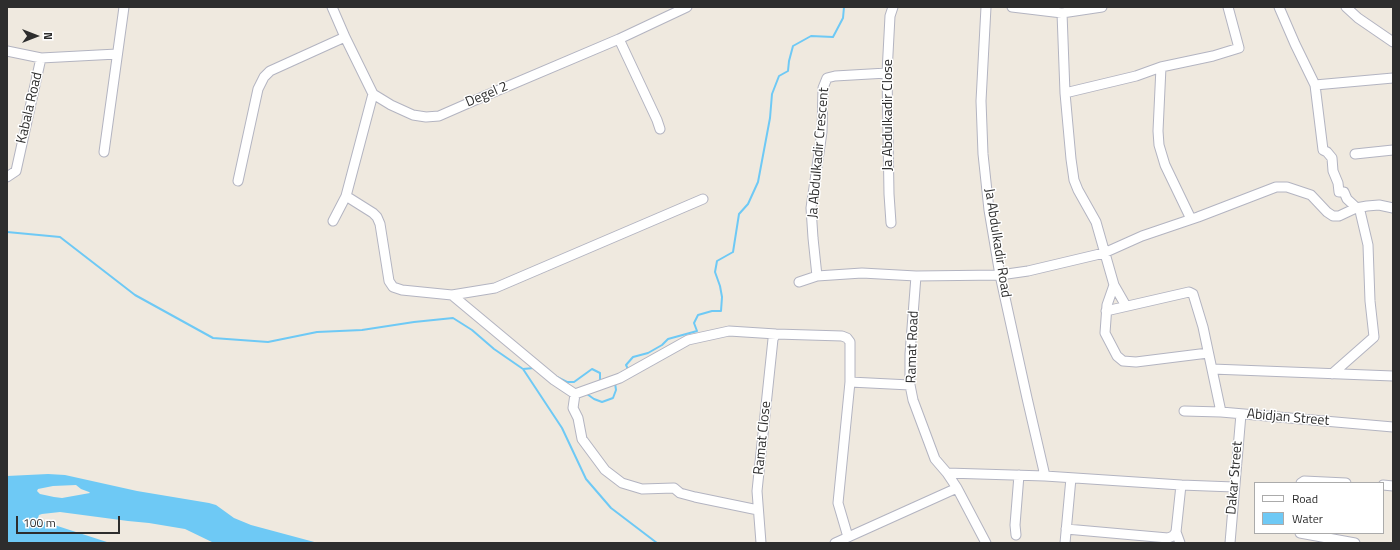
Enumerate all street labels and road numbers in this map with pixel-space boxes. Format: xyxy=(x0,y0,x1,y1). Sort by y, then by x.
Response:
street label: Ja Abdulkadir Close xyxy=(881,59,897,171)
street label: Kabala Road xyxy=(14,71,46,145)
street label: Degel 2 xyxy=(463,79,511,111)
street label: Ja Abdulkadir Crescent xyxy=(805,87,833,219)
street label: Ja Abdulkadir Road xyxy=(980,187,1014,299)
street label: Ramat Road xyxy=(903,310,923,384)
street label: Ramat Close xyxy=(751,400,775,476)
street label: Abidjan Street xyxy=(1246,406,1330,430)
street label: Dakar Street xyxy=(1223,441,1247,515)

